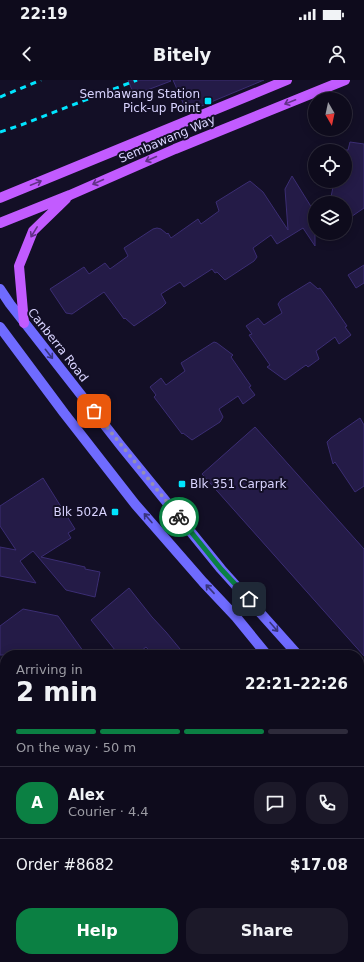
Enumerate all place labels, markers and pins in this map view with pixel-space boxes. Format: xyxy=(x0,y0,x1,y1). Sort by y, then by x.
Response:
place label: Sembawang Station Pick-up Point xyxy=(79,87,200,115)
marker: Sembawang Station Pick-up Point xyxy=(203,96,213,106)
pin xyxy=(77,394,111,428)
place label: Blk 351 Carpark xyxy=(190,477,287,491)
marker: Blk 351 Carpark xyxy=(177,479,187,489)
place label: Blk 502A xyxy=(54,505,108,519)
marker: Blk 502A xyxy=(110,507,120,517)
pin xyxy=(232,582,266,616)

